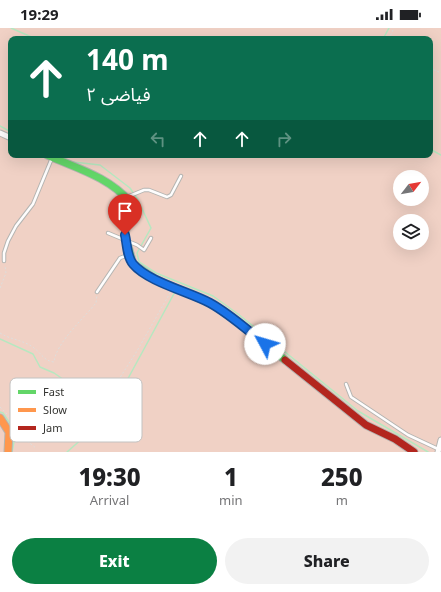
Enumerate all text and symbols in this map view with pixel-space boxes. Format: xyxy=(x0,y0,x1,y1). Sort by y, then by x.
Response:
text: 19:29 xyxy=(20,4,59,24)
text: 140 m xyxy=(86,40,169,78)
icon: ahead xyxy=(20,52,72,104)
text: فیاضی ۲ xyxy=(86,82,150,106)
icon: left xyxy=(147,128,169,150)
icon: ahead xyxy=(189,128,211,150)
icon: ahead xyxy=(231,128,253,150)
icon: right xyxy=(273,128,295,150)
north arrow xyxy=(393,170,429,206)
map controls xyxy=(393,170,429,250)
pin xyxy=(108,194,142,235)
icon: arrive xyxy=(114,200,136,222)
button: layers xyxy=(393,214,429,250)
position arrow xyxy=(244,323,286,365)
legend xyxy=(10,378,142,442)
text: Fast xyxy=(43,384,64,399)
text: Slow xyxy=(43,402,67,417)
text: Jam xyxy=(42,420,62,435)
text: 19:30 xyxy=(78,460,141,493)
text: 1 xyxy=(224,460,238,493)
text: 250 xyxy=(321,460,363,493)
text: Arrival xyxy=(90,491,129,509)
text: min xyxy=(219,491,243,509)
text: m xyxy=(336,491,348,509)
button: Exit xyxy=(12,538,217,584)
button: Share xyxy=(225,538,429,584)

